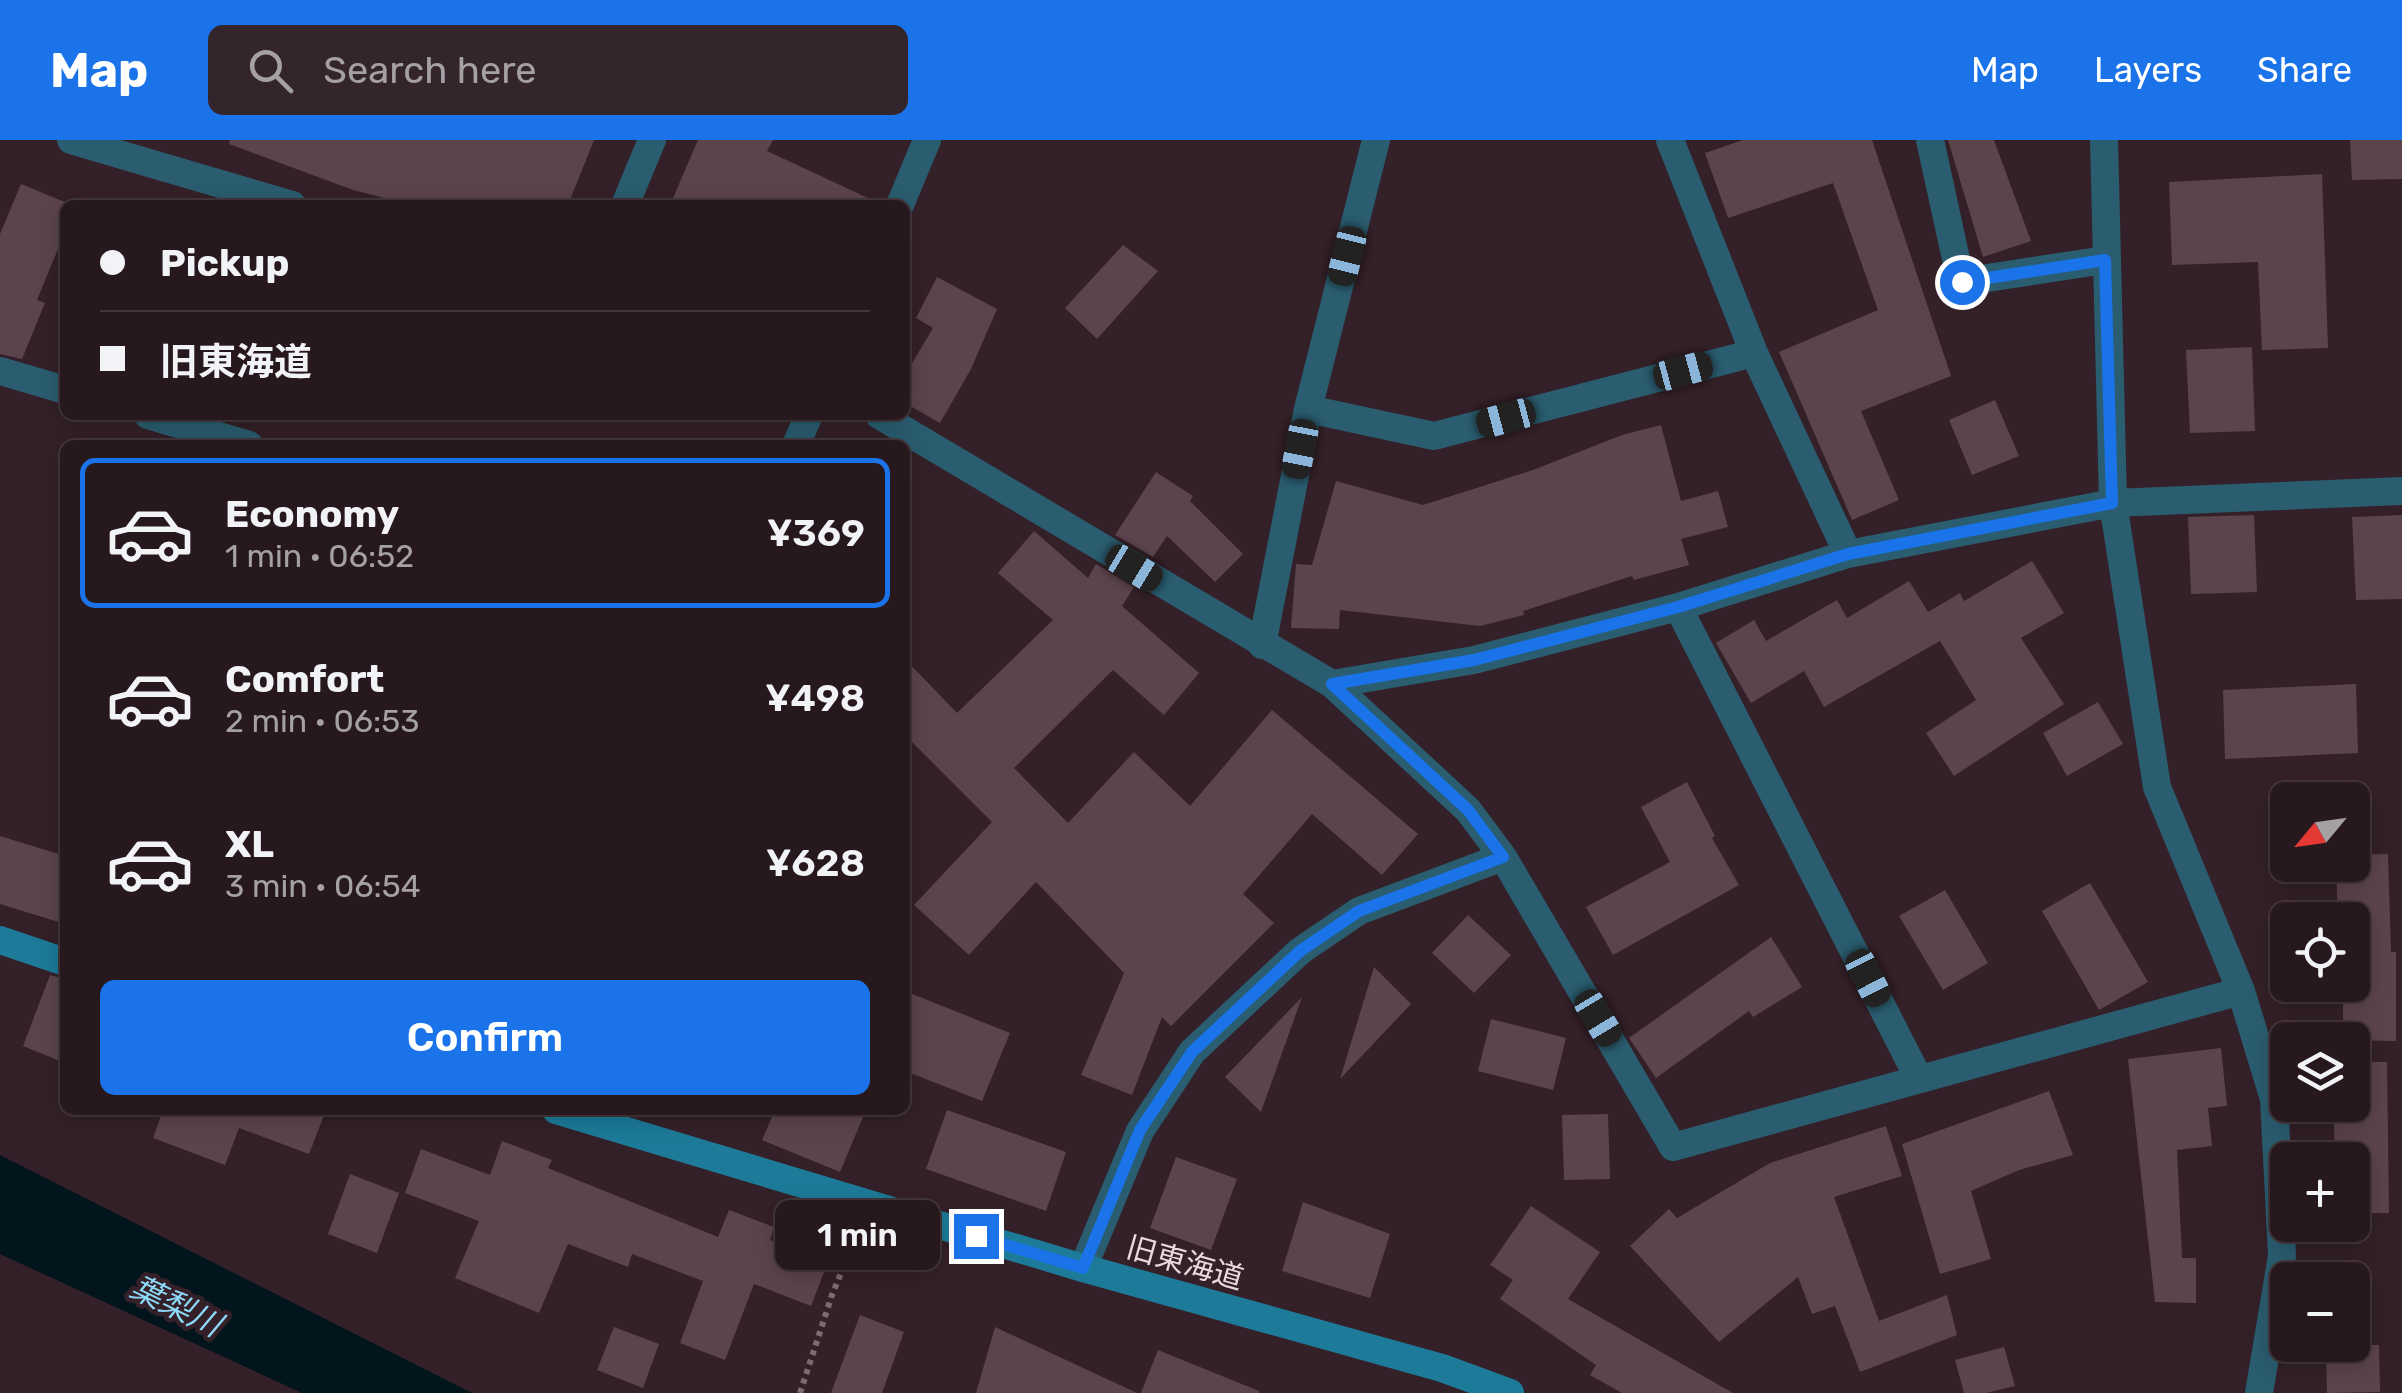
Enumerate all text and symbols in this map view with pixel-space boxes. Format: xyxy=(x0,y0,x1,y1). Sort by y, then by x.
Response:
search box xyxy=(208,25,908,115)
text: Map xyxy=(50,42,148,99)
icon: search xyxy=(243,43,298,98)
text: Search here xyxy=(323,47,537,93)
text: Map xyxy=(1971,49,2039,91)
text: Layers xyxy=(2094,49,2202,91)
text: Share xyxy=(2257,49,2352,91)
car xyxy=(1325,223,1369,289)
text: Pickup xyxy=(160,240,289,286)
route start xyxy=(1940,260,1985,305)
text: 旧東海道 xyxy=(160,339,312,385)
car xyxy=(1650,349,1716,393)
car xyxy=(1473,396,1539,440)
car xyxy=(1280,417,1320,481)
icon: car xyxy=(105,488,195,578)
text: Economy xyxy=(225,491,399,537)
text: ¥369 xyxy=(767,510,865,556)
text: 1 min · 06:52 xyxy=(225,537,414,575)
car xyxy=(1101,540,1167,596)
icon: car xyxy=(105,653,195,743)
text: Comfort xyxy=(225,656,384,702)
text: ¥498 xyxy=(765,675,865,721)
text: 2 min · 06:53 xyxy=(225,702,420,740)
north arrow xyxy=(2270,782,2370,882)
map controls xyxy=(2270,782,2370,1362)
icon: car xyxy=(105,818,195,908)
text: XL xyxy=(225,821,274,867)
text: ¥628 xyxy=(766,840,865,886)
text: 3 min · 06:54 xyxy=(225,867,421,905)
button: locate xyxy=(2270,902,2370,1002)
car xyxy=(1841,944,1895,1012)
button: Confirm xyxy=(100,980,870,1095)
car xyxy=(1570,985,1626,1051)
button: layers xyxy=(2270,1022,2370,1122)
button: + xyxy=(2270,1142,2370,1242)
callout: 1 min xyxy=(776,1201,941,1271)
route end xyxy=(954,1214,999,1259)
text: 1 min xyxy=(817,1216,898,1254)
street label: 旧東海道 xyxy=(1122,1229,1248,1297)
button: − xyxy=(2270,1262,2370,1362)
water label: 葉梨川 xyxy=(125,1268,230,1345)

